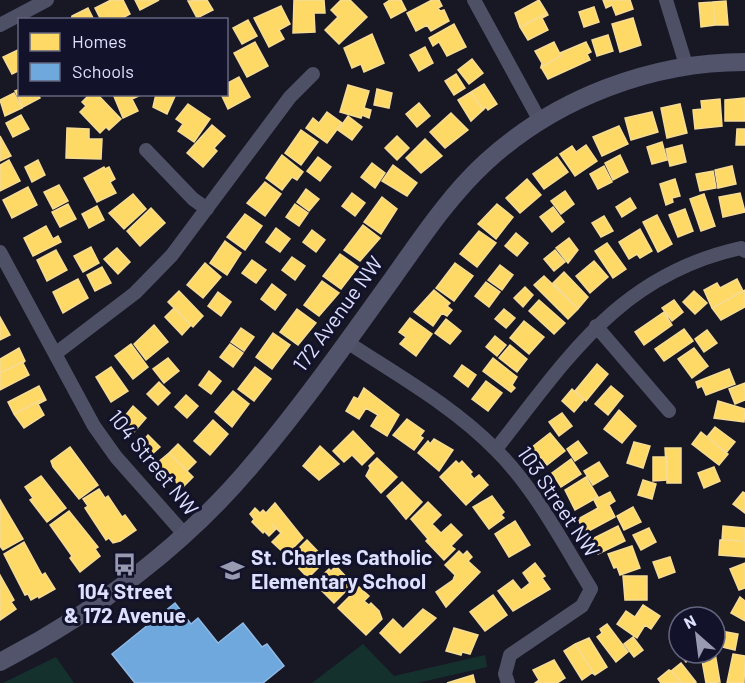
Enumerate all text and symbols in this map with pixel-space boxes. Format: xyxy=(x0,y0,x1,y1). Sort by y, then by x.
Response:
legend xyxy=(18,18,228,96)
text: Homes xyxy=(72,30,126,52)
text: Schools xyxy=(72,60,134,82)
street label: 172 Avenue NW xyxy=(287,251,387,376)
street label: 104 Street NW xyxy=(104,404,205,520)
street label: 103 Street NW xyxy=(513,441,606,561)
place label: St. Charles Catholic Elementary School xyxy=(251,544,432,593)
bus stop icon: 104 Street & 172 Avenue xyxy=(112,551,138,577)
school or university icon: St. Charles Catholic Elementary School xyxy=(220,557,246,583)
place label: 104 Street & 172 Avenue xyxy=(64,578,186,627)
north arrow xyxy=(667,605,727,665)
text: N xyxy=(681,610,699,632)

